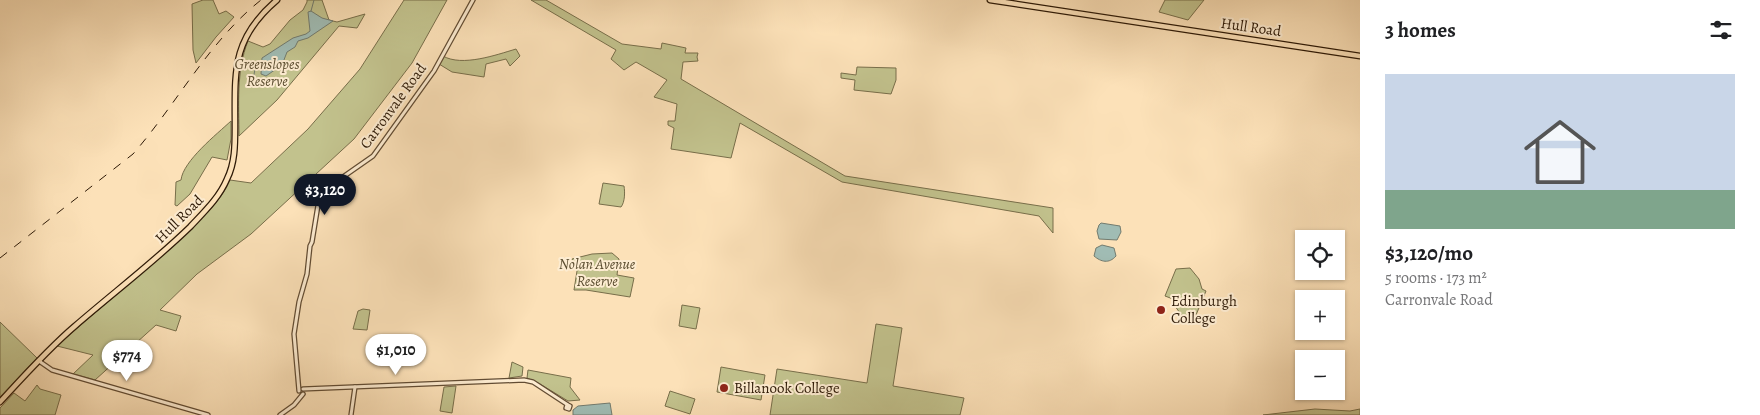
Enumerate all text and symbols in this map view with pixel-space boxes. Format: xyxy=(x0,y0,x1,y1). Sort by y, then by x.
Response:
street label: Hull Road xyxy=(1219,13,1283,41)
text: 3 homes xyxy=(1385,16,1456,44)
icon: filters xyxy=(1707,16,1735,44)
park label: Greenslopes Reserve xyxy=(235,54,299,91)
street label: Carronvale Road xyxy=(355,58,431,153)
icon: home xyxy=(1515,107,1605,197)
pin: $3,120 xyxy=(284,174,366,216)
text: $3,120 xyxy=(305,179,345,201)
street label: Hull Road xyxy=(150,190,208,248)
map controls xyxy=(1295,230,1345,400)
button: locate xyxy=(1295,230,1345,280)
text: $3,120/mo xyxy=(1385,239,1473,267)
park label: Nolan Avenue Reserve xyxy=(559,254,636,291)
text: 5 rooms · 173 m² xyxy=(1385,267,1487,289)
text: Carronvale Road xyxy=(1385,289,1493,311)
button: + xyxy=(1295,290,1345,340)
place label: Edinburgh College xyxy=(1171,291,1237,328)
marker: Edinburgh College xyxy=(1155,304,1167,316)
pin: $1,010 xyxy=(355,334,437,376)
text: $1,010 xyxy=(376,339,416,361)
pin: $774 xyxy=(97,340,157,382)
text: $774 xyxy=(113,345,141,367)
button: − xyxy=(1295,350,1345,400)
place label: Billanook College xyxy=(734,378,840,398)
marker: Billanook College xyxy=(718,382,730,394)

